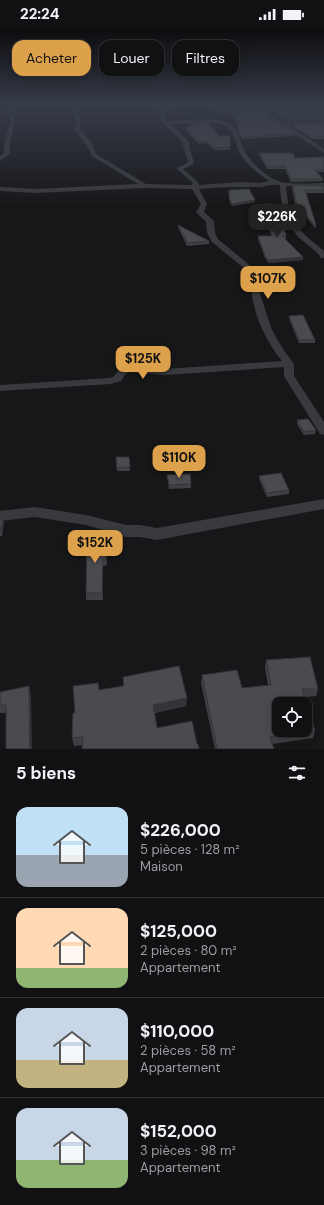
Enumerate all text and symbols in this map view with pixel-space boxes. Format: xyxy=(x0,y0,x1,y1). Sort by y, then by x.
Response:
text: 22:24 xyxy=(20,4,59,24)
chip: Acheter xyxy=(12,40,91,76)
chip: Louer xyxy=(99,40,164,76)
chip: Filtres xyxy=(172,40,239,76)
pin: $226K xyxy=(249,204,305,238)
text: $226K xyxy=(257,208,297,225)
pin: $107K xyxy=(240,266,296,300)
text: $107K xyxy=(249,270,287,287)
pin: $125K xyxy=(115,346,171,380)
text: $125K xyxy=(125,350,161,367)
pin: $110K xyxy=(151,445,207,479)
text: $110K xyxy=(162,449,196,466)
pin: $152K xyxy=(67,530,123,564)
text: $152K xyxy=(77,534,113,551)
map controls xyxy=(272,697,312,737)
button: locate xyxy=(272,697,312,737)
text: 5 biens xyxy=(16,762,76,784)
icon: filters xyxy=(286,762,308,784)
text: $226,000 xyxy=(140,819,221,841)
icon: home xyxy=(48,823,96,871)
text: 5 pièces · 128 m² xyxy=(140,841,239,858)
text: Maison xyxy=(140,858,183,875)
text: $125,000 xyxy=(140,920,217,942)
icon: home xyxy=(48,924,96,972)
text: 2 pièces · 80 m² xyxy=(140,942,237,959)
text: Appartement xyxy=(140,959,221,976)
text: $110,000 xyxy=(140,1020,214,1042)
icon: home xyxy=(48,1024,96,1072)
text: 2 pièces · 58 m² xyxy=(140,1042,236,1059)
text: Appartement xyxy=(140,1059,221,1076)
text: $152,000 xyxy=(140,1120,217,1142)
icon: home xyxy=(48,1124,96,1172)
text: 3 pièces · 98 m² xyxy=(140,1142,236,1159)
text: Appartement xyxy=(140,1159,221,1176)

